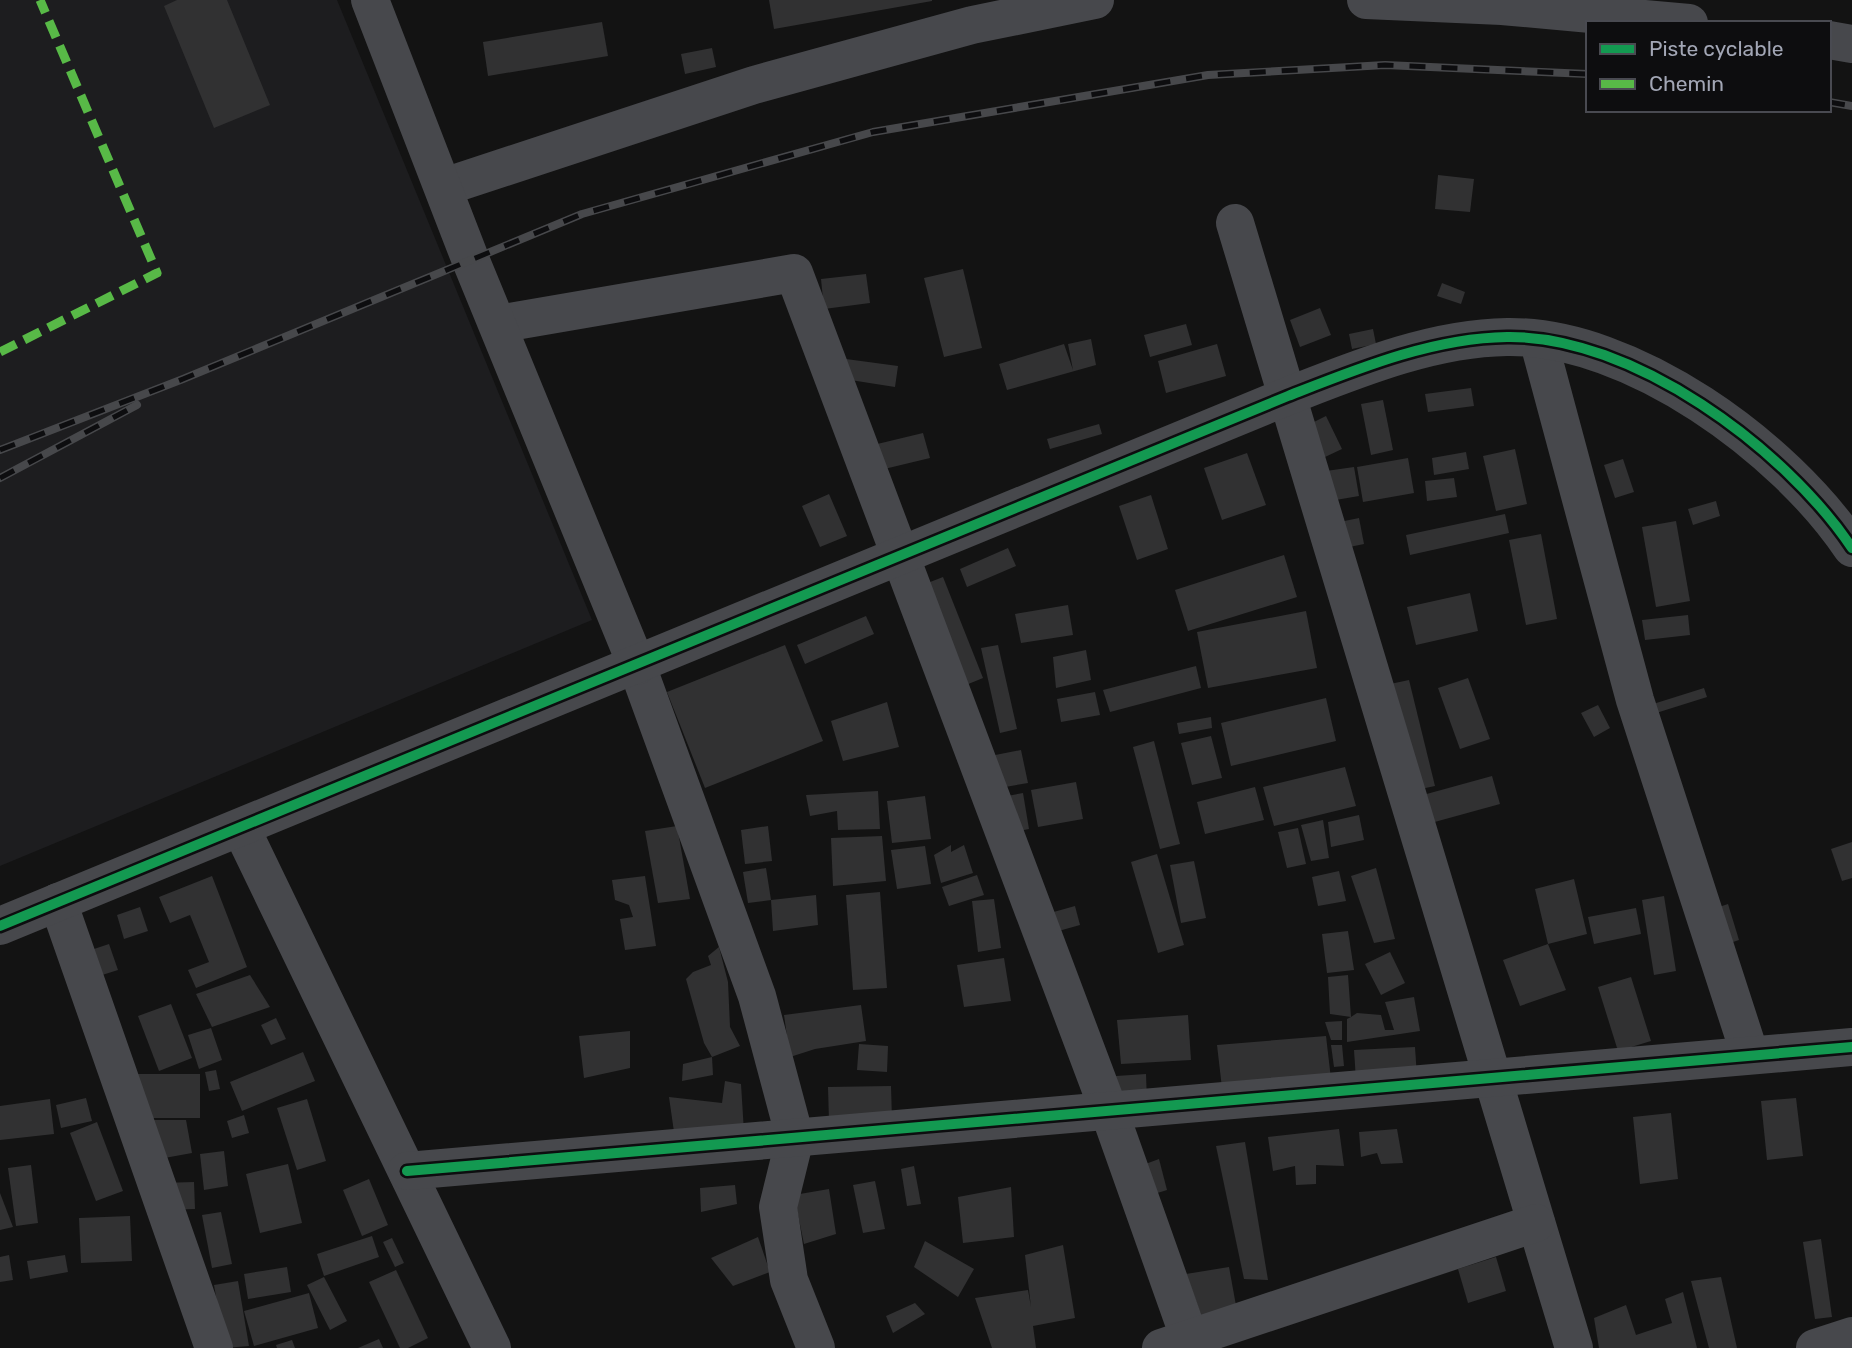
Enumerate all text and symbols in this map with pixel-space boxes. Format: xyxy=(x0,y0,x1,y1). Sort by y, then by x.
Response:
legend xyxy=(1586,21,1831,112)
text: Piste cyclable xyxy=(1649,36,1784,61)
text: Chemin xyxy=(1649,71,1724,96)

